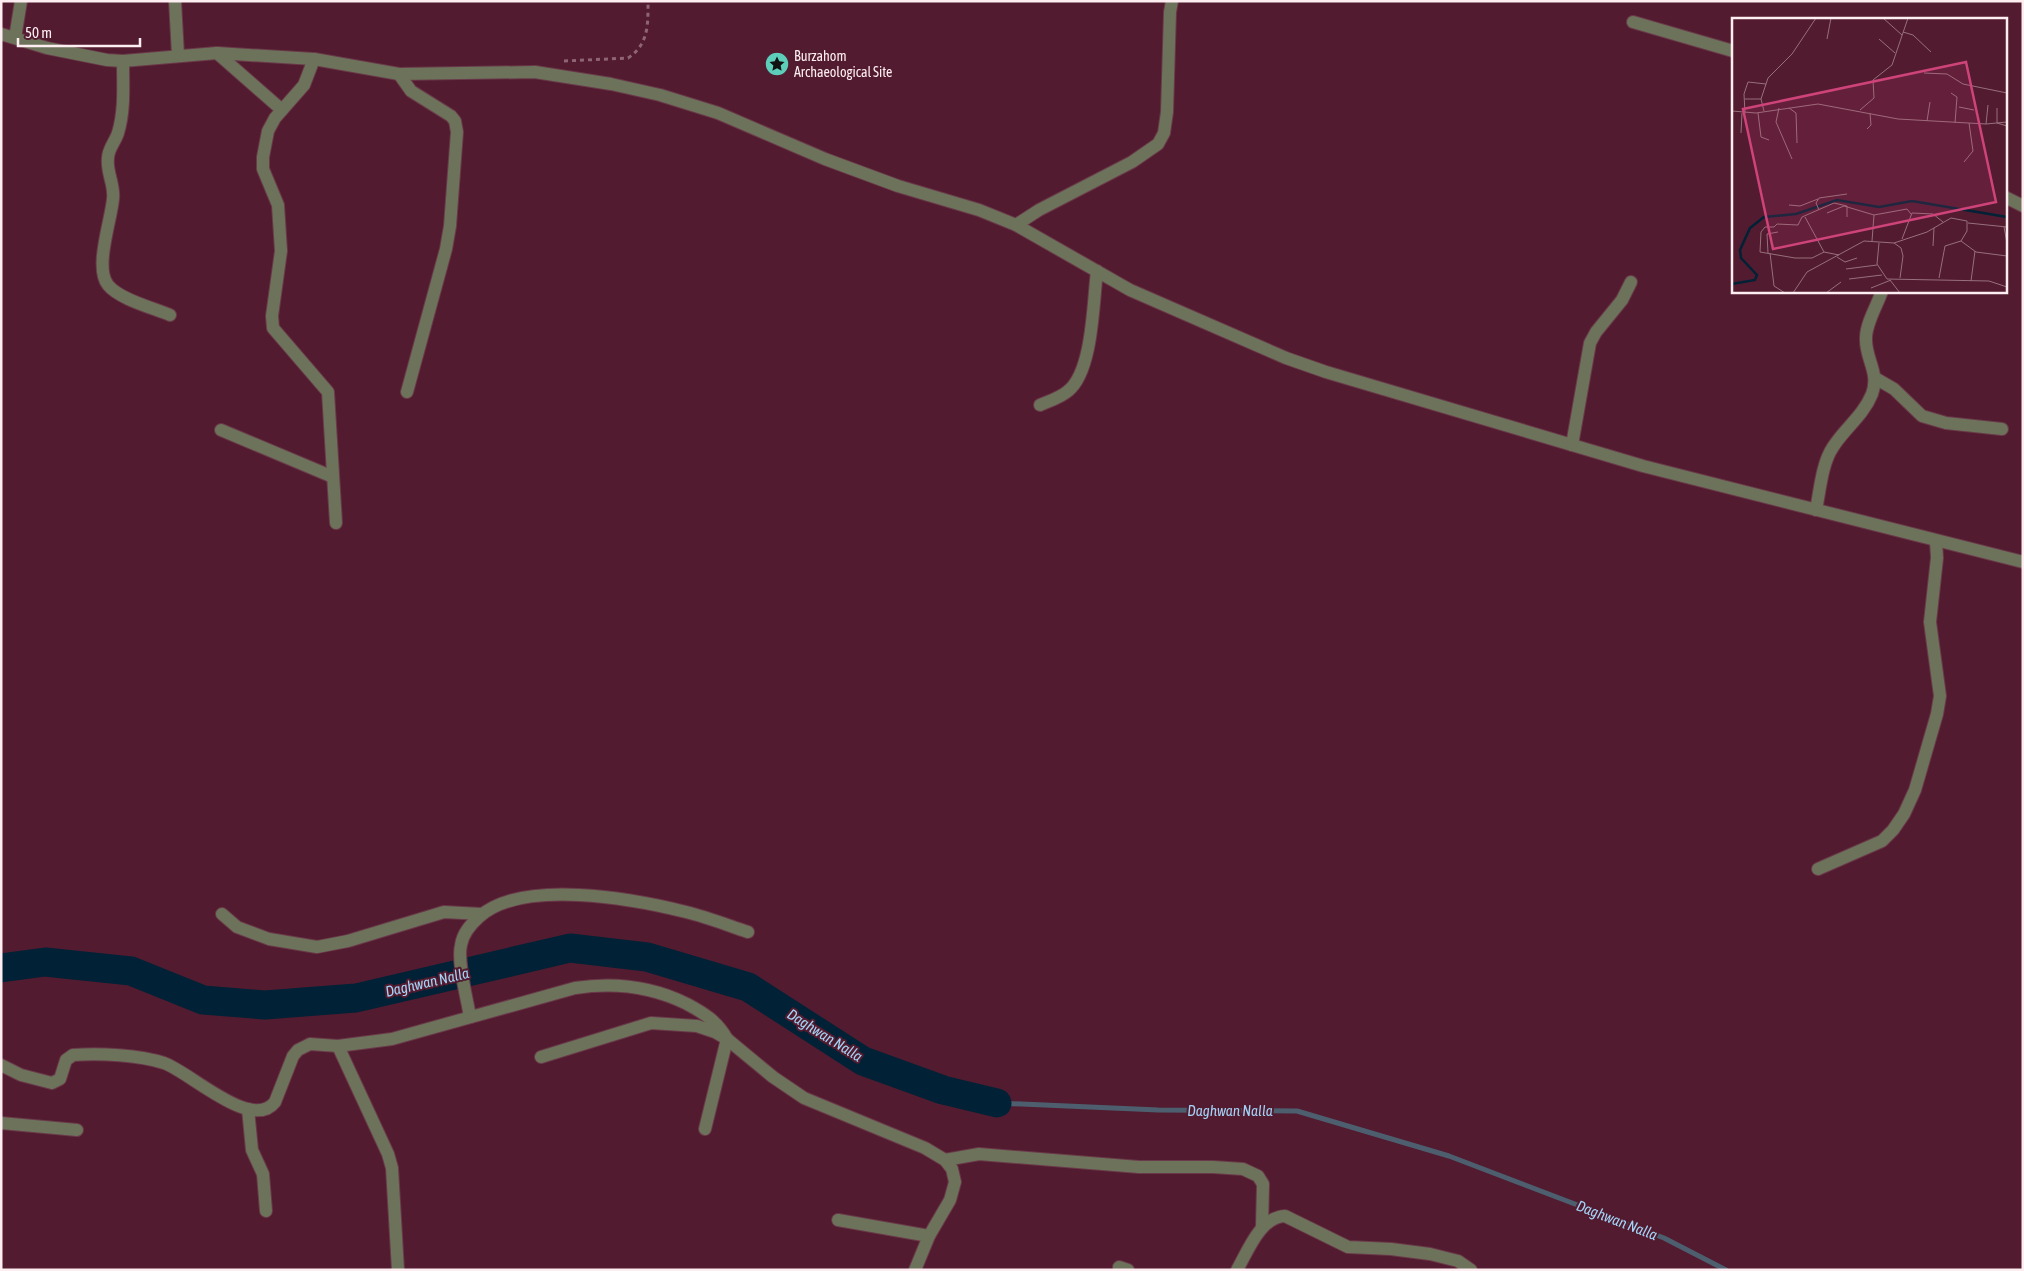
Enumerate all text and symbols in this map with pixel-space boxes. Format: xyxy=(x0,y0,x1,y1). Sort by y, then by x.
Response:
scale bar xyxy=(18,15,140,47)
inset map xyxy=(1732,18,2006,292)
text: 50 m xyxy=(25,24,52,41)
place label: Burzahom Archaeological Site xyxy=(794,48,892,80)
place icon: Burzahom Archaeological Site xyxy=(764,51,790,77)
water label: Daghwan Nalla xyxy=(384,964,471,1000)
water label: Daghwan Nalla xyxy=(784,1005,866,1065)
water label: Daghwan Nalla xyxy=(1187,1102,1273,1119)
water label: Daghwan Nalla xyxy=(1574,1197,1660,1243)

